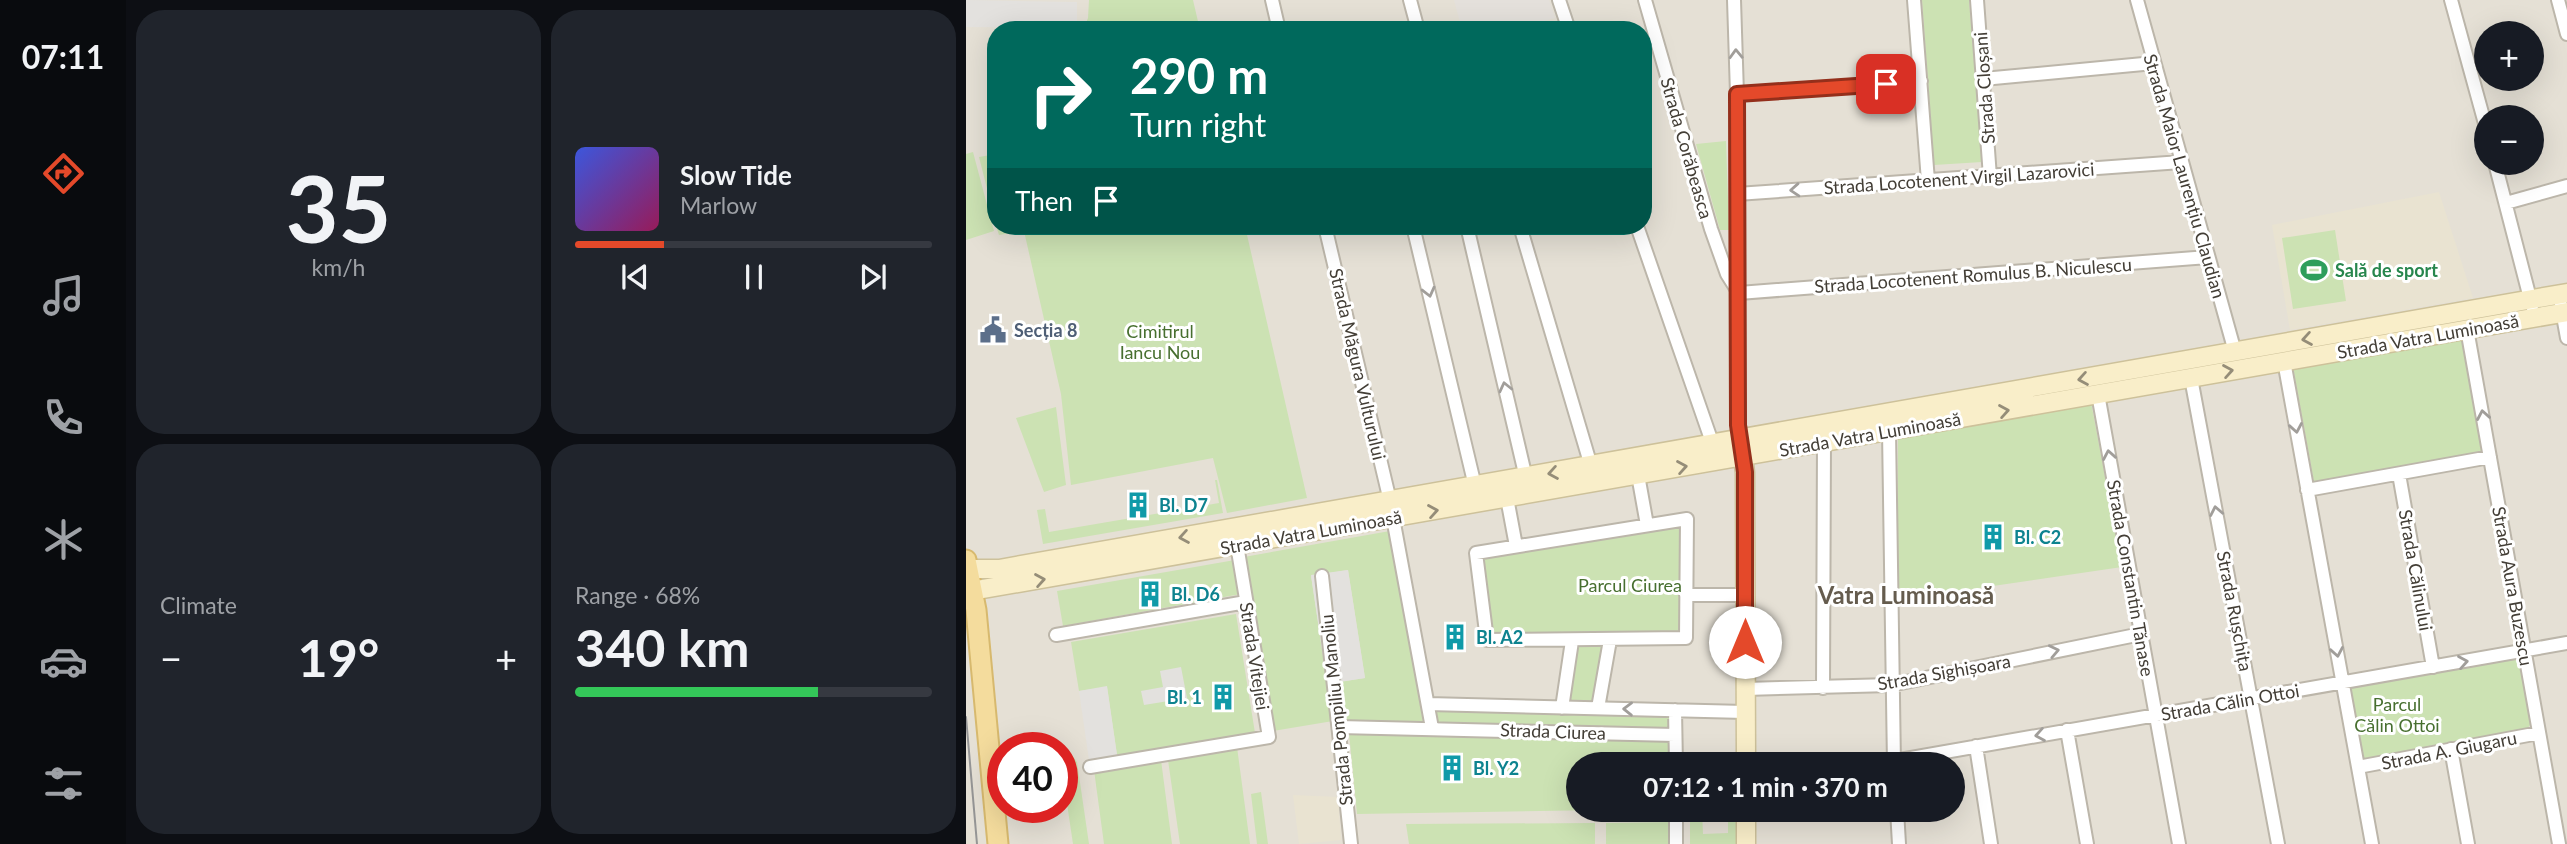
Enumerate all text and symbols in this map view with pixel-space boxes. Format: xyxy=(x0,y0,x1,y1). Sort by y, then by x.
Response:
map controls xyxy=(2474,21,2544,175)
button: + xyxy=(2474,21,2544,91)
street label: Strada Cloșani xyxy=(1969,31,1999,145)
text: 07:11 xyxy=(22,37,104,76)
text: 290 m xyxy=(1130,46,1268,104)
one-way arrow xyxy=(1728,48,1743,59)
icon: right xyxy=(1015,49,1106,140)
street label: Strada Maior Laurențiu Claudian xyxy=(2140,51,2230,301)
pin xyxy=(1856,54,1916,114)
icon: arrive xyxy=(1867,65,1905,103)
street label: Strada Corăbeasca xyxy=(1656,75,1718,221)
text: Turn right xyxy=(1130,105,1266,144)
button: − xyxy=(2474,105,2544,175)
icon: directions xyxy=(39,149,88,198)
text: 35 xyxy=(286,153,391,262)
street label: Strada Locotenent Virgil Lazarovici xyxy=(1823,158,2095,198)
text: Slow Tide xyxy=(680,159,792,191)
icon: arrive xyxy=(1087,182,1125,220)
one-way arrow xyxy=(1789,182,1800,197)
text: Then xyxy=(1015,185,1073,217)
text: Marlow xyxy=(680,191,757,219)
text: km/h xyxy=(312,253,365,281)
street label: Strada Locotenent Romulus B. Niculescu xyxy=(1814,253,2132,297)
sports icon: Sală de sport xyxy=(2299,255,2329,285)
icon: previous xyxy=(616,258,654,296)
icon: pause xyxy=(735,258,773,296)
icon: next xyxy=(854,258,892,296)
place label: Sală de sport xyxy=(2335,259,2438,281)
street label: Strada Măgura Vulturului xyxy=(1325,266,1391,462)
icon: music xyxy=(39,271,88,320)
one-way arrow xyxy=(1421,286,1435,298)
street label: Strada Vatra Luminoasă xyxy=(2335,309,2521,363)
public building icon: Secția 8 xyxy=(978,315,1008,345)
place label: Secția 8 xyxy=(1014,319,1077,341)
park label: Cimitirul Iancu Nou xyxy=(1120,320,1200,363)
one-way arrow xyxy=(2301,331,2313,346)
one-way arrow xyxy=(2222,364,2234,379)
one-way arrow xyxy=(2077,371,2089,386)
one-way arrow xyxy=(1498,382,1513,394)
icon: phone xyxy=(39,393,88,442)
one-way arrow xyxy=(1998,404,2010,419)
street label: Strada Vatra Luminoasă xyxy=(1777,407,1963,461)
one-way arrow xyxy=(2476,409,2491,421)
one-way arrow xyxy=(2287,422,2302,434)
one-way arrow xyxy=(2102,449,2117,461)
one-way arrow xyxy=(1676,460,1687,475)
one-way arrow xyxy=(1547,465,1559,480)
street label: Strada Constantin Tănase xyxy=(2103,478,2159,678)
building icon: Bl. D7 xyxy=(1123,490,1153,520)
place label: Bl. D7 xyxy=(1159,494,1208,516)
one-way arrow xyxy=(1427,504,1439,519)
street label: Strada Vatra Luminoasă xyxy=(1218,505,1404,559)
one-way arrow xyxy=(2209,505,2224,516)
street label: Strada Aura Buzescu xyxy=(2488,505,2538,667)
street label: Strada Călinului xyxy=(2394,508,2438,632)
icon: climate xyxy=(39,515,88,564)
building icon: Bl. C2 xyxy=(1978,522,2008,552)
place label: Bl. C2 xyxy=(2014,526,2061,548)
one-way arrow xyxy=(1178,529,1190,544)
street label: Strada Rușchița xyxy=(2213,549,2257,673)
one-way arrow xyxy=(1034,573,1046,588)
park label: Parcul Ciurea xyxy=(1578,574,1682,596)
building icon: Bl. D6 xyxy=(1135,579,1165,609)
district label: Vatra Luminoasă xyxy=(1817,580,1994,609)
text: Range · 68% xyxy=(575,581,700,609)
place label: Bl. D6 xyxy=(1171,583,1220,605)
text: Climate xyxy=(160,591,237,619)
street label: Strada Vitejiei xyxy=(1236,600,1274,712)
position arrow xyxy=(1708,605,1782,679)
street label: Strada Pompiliu Manoliu xyxy=(1315,613,1357,807)
text: 340 km xyxy=(575,616,749,678)
building icon: Bl. A2 xyxy=(1440,622,1470,652)
text: 19° xyxy=(298,626,379,688)
place label: Bl. A2 xyxy=(1476,626,1523,648)
text: − xyxy=(160,635,182,681)
text: + xyxy=(495,635,517,681)
icon: car xyxy=(39,637,88,686)
one-way arrow xyxy=(2048,645,2060,660)
one-way arrow xyxy=(2329,646,2344,658)
street label: Strada Sighișoara xyxy=(1876,649,2012,695)
one-way arrow xyxy=(2457,655,2469,670)
street label: Strada Călin Ottoi xyxy=(2159,679,2301,725)
building icon: Bl. 1 xyxy=(1208,682,1238,712)
place label: Bl. 1 xyxy=(1167,686,1202,708)
park label: Parcul Călin Ottoi xyxy=(2354,693,2440,736)
one-way arrow xyxy=(1623,701,1633,717)
street label: Strada Ciurea xyxy=(1500,718,1606,744)
street label: Strada A. Giugaru xyxy=(2379,726,2519,774)
one-way arrow xyxy=(2034,727,2046,742)
speed limit sign: 40 xyxy=(987,732,1078,823)
building icon: Bl. Y2 xyxy=(1437,753,1467,783)
place label: Bl. Y2 xyxy=(1473,757,1519,779)
icon: filters xyxy=(39,759,88,808)
text: 07:12 · 1 min · 370 m xyxy=(1643,771,1888,803)

